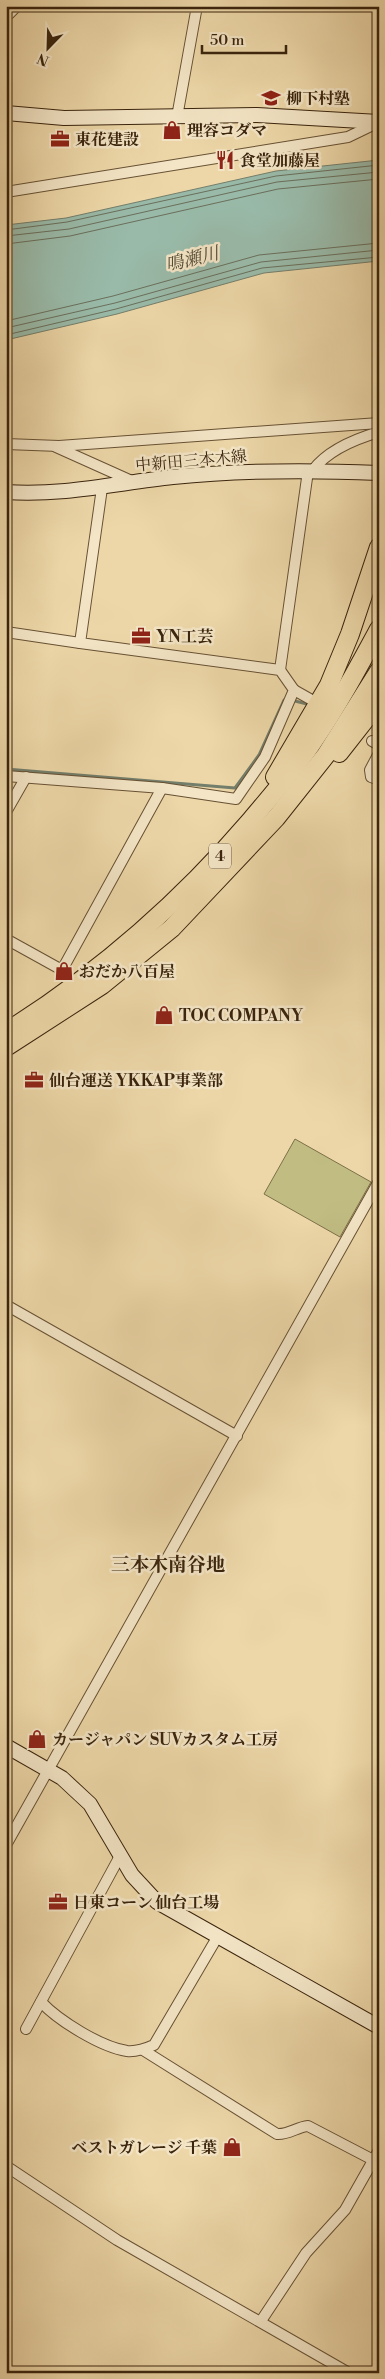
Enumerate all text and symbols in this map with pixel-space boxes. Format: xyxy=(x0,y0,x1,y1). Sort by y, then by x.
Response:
north arrow xyxy=(22,22,72,72)
scale bar xyxy=(202,22,286,54)
text: 50 m xyxy=(210,31,244,50)
text: N xyxy=(35,49,52,69)
school or university icon: 柳下村塾 xyxy=(260,87,282,109)
place label: 柳下村塾 xyxy=(286,89,350,109)
shop icon: 理容コダマ xyxy=(161,119,183,141)
place label: 理容コダマ xyxy=(187,121,267,141)
office icon: 東花建設 xyxy=(49,128,71,150)
place label: 東花建設 xyxy=(75,130,139,150)
restaurant icon: 食堂加藤屋 xyxy=(214,149,236,171)
place label: 食堂加藤屋 xyxy=(240,151,320,171)
water label: 鳴瀬川 xyxy=(163,241,223,277)
street label: 中新田三本木線 xyxy=(134,446,248,476)
office icon: YN工芸 xyxy=(130,625,152,647)
place label: YN工芸 xyxy=(156,627,213,647)
road number: 4 xyxy=(209,844,231,868)
shop icon: おだか八百屋 xyxy=(53,960,75,982)
place label: おだか八百屋 xyxy=(79,962,175,982)
shop icon: TOC COMPANY xyxy=(153,1004,175,1026)
place label: TOC COMPANY xyxy=(179,1006,304,1026)
office icon: 仙台運送 YKKAP事業部 xyxy=(23,1069,45,1091)
place label: 仙台運送 YKKAP事業部 xyxy=(49,1071,224,1091)
district label: 三本木南谷地 xyxy=(111,1553,225,1577)
shop icon: カージャパン SUVカスタム工房 xyxy=(26,1728,48,1750)
place label: カージャパン SUVカスタム工房 xyxy=(52,1730,278,1750)
office icon: 日東コーン 仙台工場 xyxy=(47,1891,69,1913)
place label: 日東コーン 仙台工場 xyxy=(73,1893,219,1913)
shop icon: ベストガレージ 千葉 xyxy=(221,2136,243,2158)
place label: ベストガレージ 千葉 xyxy=(71,2138,217,2158)

